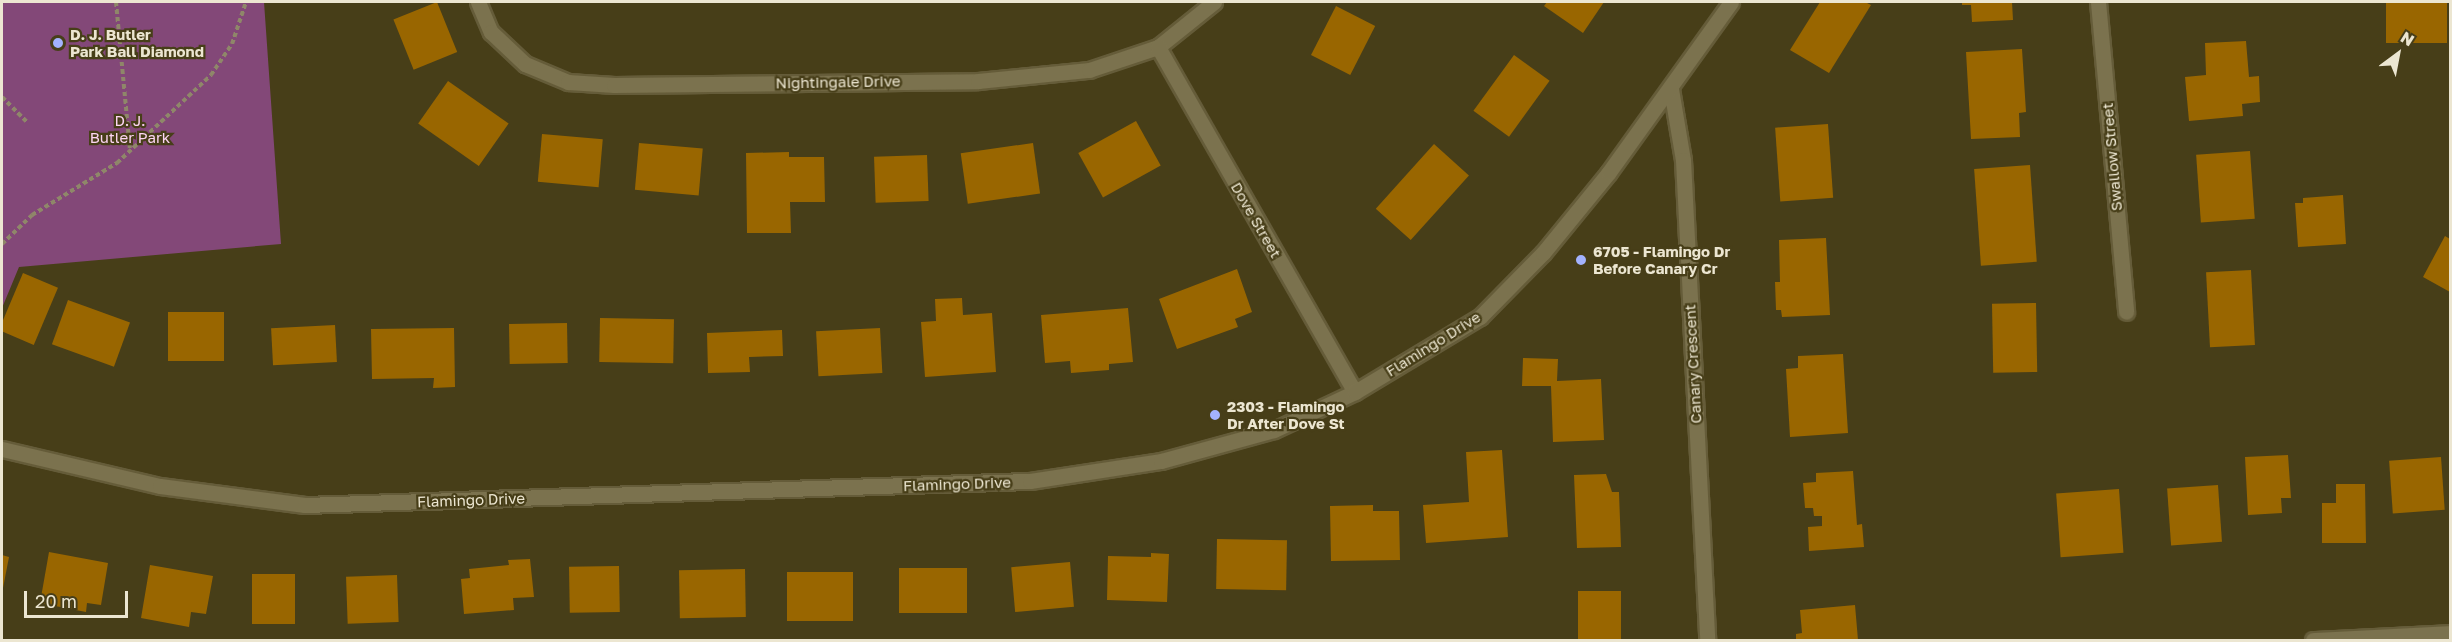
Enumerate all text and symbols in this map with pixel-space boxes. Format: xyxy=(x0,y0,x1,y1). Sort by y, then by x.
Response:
north arrow xyxy=(2368,24,2428,84)
place label: D. J. Butler Park Ball Diamond xyxy=(70,25,204,60)
text: N xyxy=(2397,27,2418,50)
marker: D. J. Butler Park Ball Diamond xyxy=(51,36,65,50)
street label: Nightingale Drive xyxy=(775,72,901,92)
street label: Swallow Street xyxy=(2098,102,2126,212)
park label: D. J. Butler Park xyxy=(90,111,170,146)
street label: Dove Street xyxy=(1227,179,1285,261)
place label: 6705 - Flamingo Dr Before Canary Cr xyxy=(1593,242,1730,277)
marker: 6705 - Flamingo Dr Before Canary Cr xyxy=(1574,253,1588,267)
street label: Canary Crescent xyxy=(1681,304,1705,424)
street label: Flamingo Drive xyxy=(1382,308,1484,380)
place label: 2303 - Flamingo Dr After Dove St xyxy=(1227,397,1345,432)
marker: 2303 - Flamingo Dr After Dove St xyxy=(1208,408,1222,422)
street label: Flamingo Drive xyxy=(903,473,1011,495)
street label: Flamingo Drive xyxy=(417,489,525,511)
scale bar xyxy=(27,579,130,617)
text: 20 m xyxy=(35,590,77,612)

